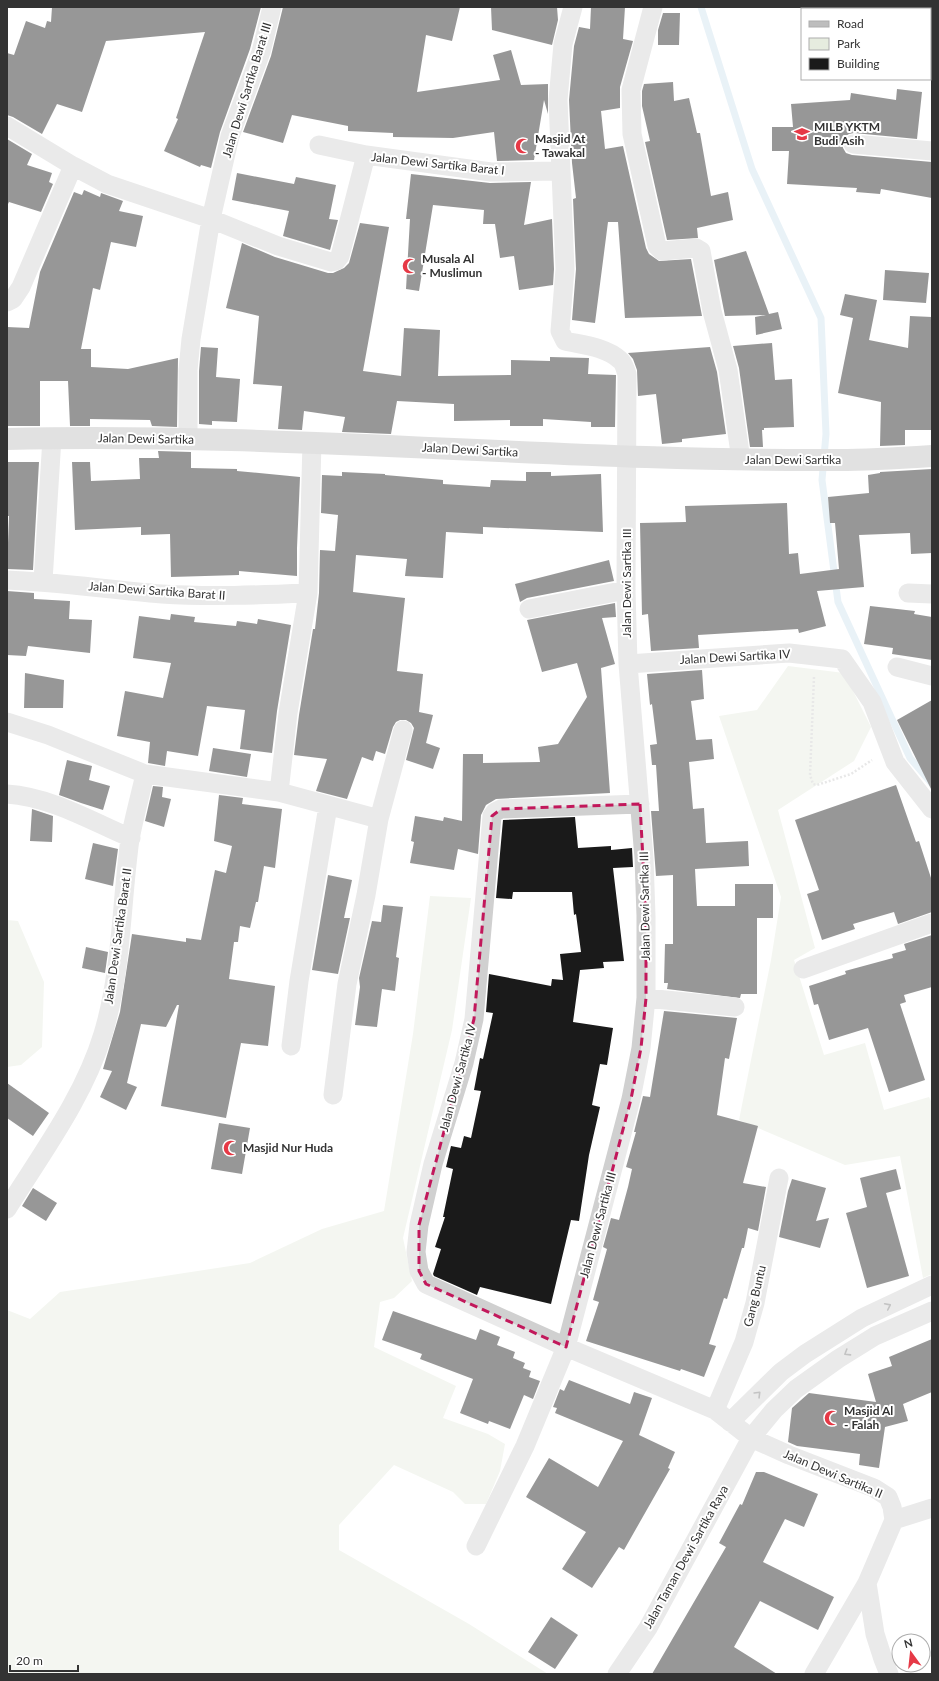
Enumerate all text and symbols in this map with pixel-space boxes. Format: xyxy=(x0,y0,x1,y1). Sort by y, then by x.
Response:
legend xyxy=(801,8,931,80)
text: Road xyxy=(837,16,864,31)
street label: Jalan Dewi Sartika Barat III xyxy=(219,20,274,159)
text: Park xyxy=(837,36,861,51)
text: Building xyxy=(837,56,880,71)
place label: MILB YKTM Budi Asih xyxy=(814,119,880,148)
school or university icon: MILB YKTM Budi Asih xyxy=(793,125,811,143)
place label: Masjid At - Tawakal xyxy=(535,131,586,160)
mosque icon: Masjid At - Tawakal xyxy=(514,137,532,155)
street label: Jalan Dewi Sartika Barat I xyxy=(371,149,505,178)
place label: Musala Al - Muslimun xyxy=(422,251,483,280)
mosque icon: Musala Al - Muslimun xyxy=(401,257,419,275)
street label: Jalan Dewi Sartika xyxy=(98,430,194,447)
street label: Jalan Dewi Sartika xyxy=(422,439,519,460)
street label: Jalan Dewi Sartika xyxy=(745,452,841,467)
street label: Jalan Dewi Sartika III xyxy=(619,528,634,638)
street label: Jalan Dewi Sartika Barat II xyxy=(88,578,226,603)
street label: Jalan Dewi Sartika IV xyxy=(679,646,792,667)
street label: Jalan Dewi Sartika III xyxy=(636,851,653,961)
street label: Jalan Dewi Sartika Barat II xyxy=(101,867,134,1005)
street label: Jalan Dewi Sartika IV xyxy=(436,1022,479,1133)
mosque icon: Masjid Nur Huda xyxy=(222,1139,240,1157)
place label: Masjid Nur Huda xyxy=(243,1140,333,1155)
street label: Jalan Dewi Sartika III xyxy=(576,1170,619,1280)
street label: Gang Buntu xyxy=(740,1264,769,1328)
one-way arrow xyxy=(884,1303,891,1311)
one-way arrow xyxy=(844,1348,851,1356)
one-way arrow xyxy=(753,1391,761,1399)
place label: Masjid Al - Falah xyxy=(844,1403,893,1432)
mosque icon: Masjid Al - Falah xyxy=(823,1409,841,1427)
street label: Jalan Dewi Sartika II xyxy=(781,1446,885,1501)
street label: Jalan Taman Dewi Sartika Raya xyxy=(640,1482,731,1631)
north arrow xyxy=(891,1633,931,1673)
text: N xyxy=(903,1635,914,1650)
scale bar xyxy=(10,1647,78,1673)
text: 20 m xyxy=(16,1653,43,1668)

